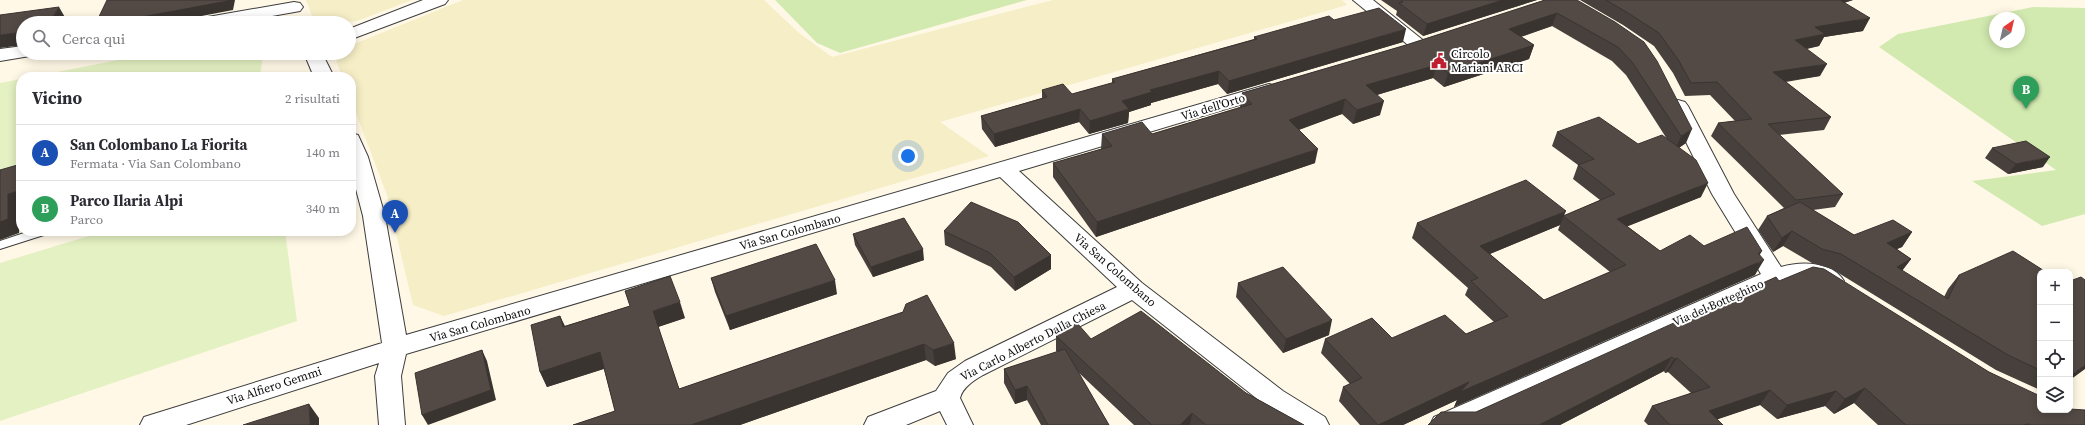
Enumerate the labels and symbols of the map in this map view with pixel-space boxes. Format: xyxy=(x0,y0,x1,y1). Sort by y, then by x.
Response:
north arrow xyxy=(1989,12,2025,48)
place label: Circolo Mariani ARCI xyxy=(1451,46,1523,76)
public building icon: Circolo Mariani ARCI xyxy=(1430,52,1448,70)
pin: B xyxy=(2013,76,2039,109)
street label: Via dell'Orto xyxy=(1179,90,1247,124)
your location xyxy=(898,146,918,166)
pin: A xyxy=(382,200,408,233)
street label: Via San Colombano xyxy=(738,210,843,254)
street label: Via San Colombano xyxy=(1070,230,1160,311)
street label: Via del Botteghino xyxy=(1670,276,1766,330)
street label: Via Carlo Alberto Dalla Chiesa xyxy=(958,297,1109,385)
street label: Via San Colombano xyxy=(428,302,533,346)
street label: Via Alfiero Gemmi xyxy=(224,363,324,409)

